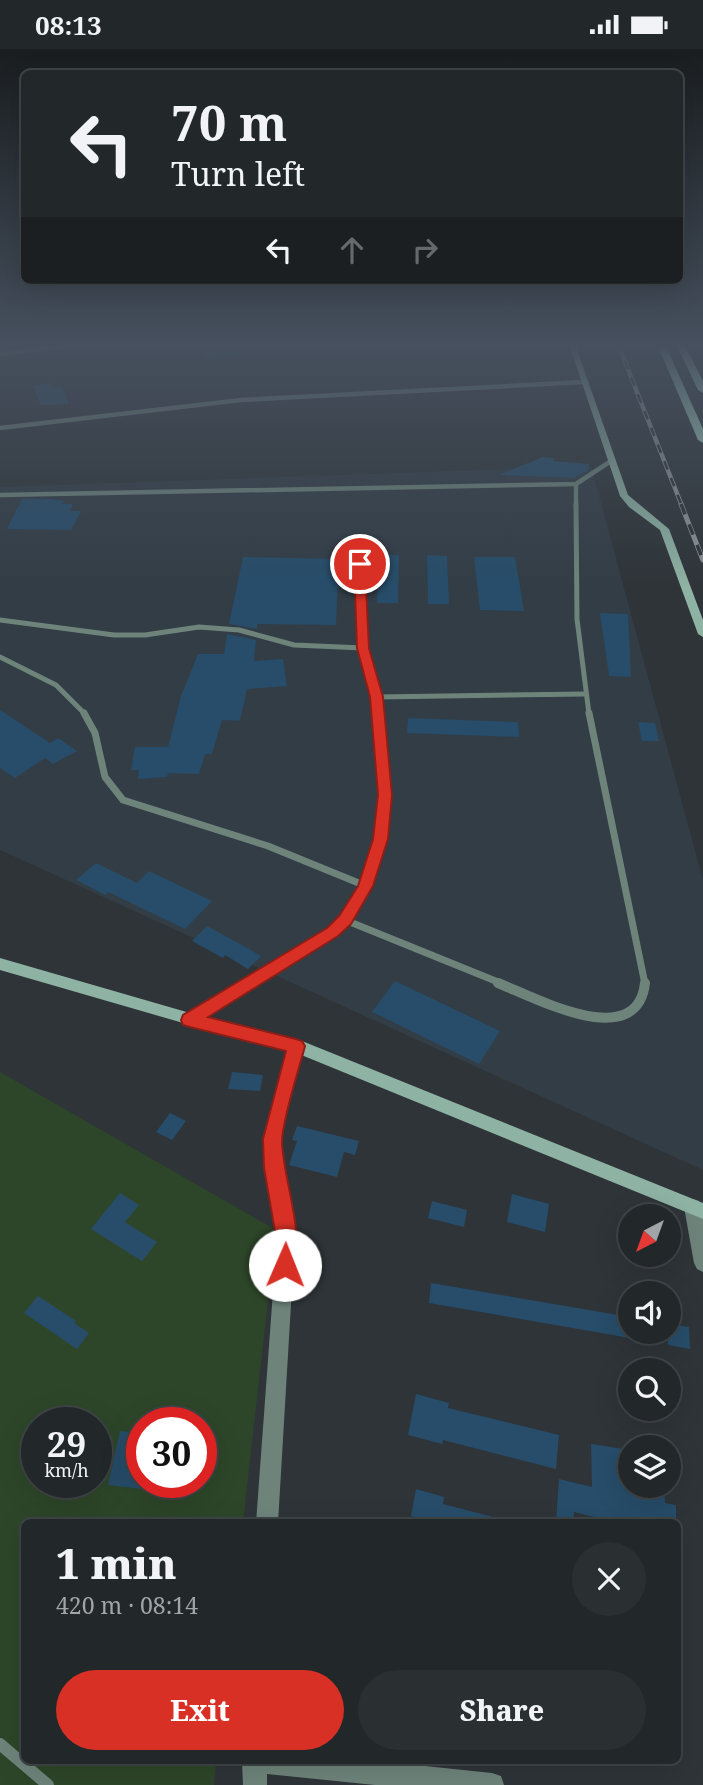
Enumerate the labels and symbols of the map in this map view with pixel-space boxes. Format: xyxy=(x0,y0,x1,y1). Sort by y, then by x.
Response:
pin xyxy=(330,534,390,594)
north arrow xyxy=(618,1204,681,1267)
position arrow xyxy=(248,1228,322,1302)
speed limit sign: 30 xyxy=(126,1407,217,1498)

